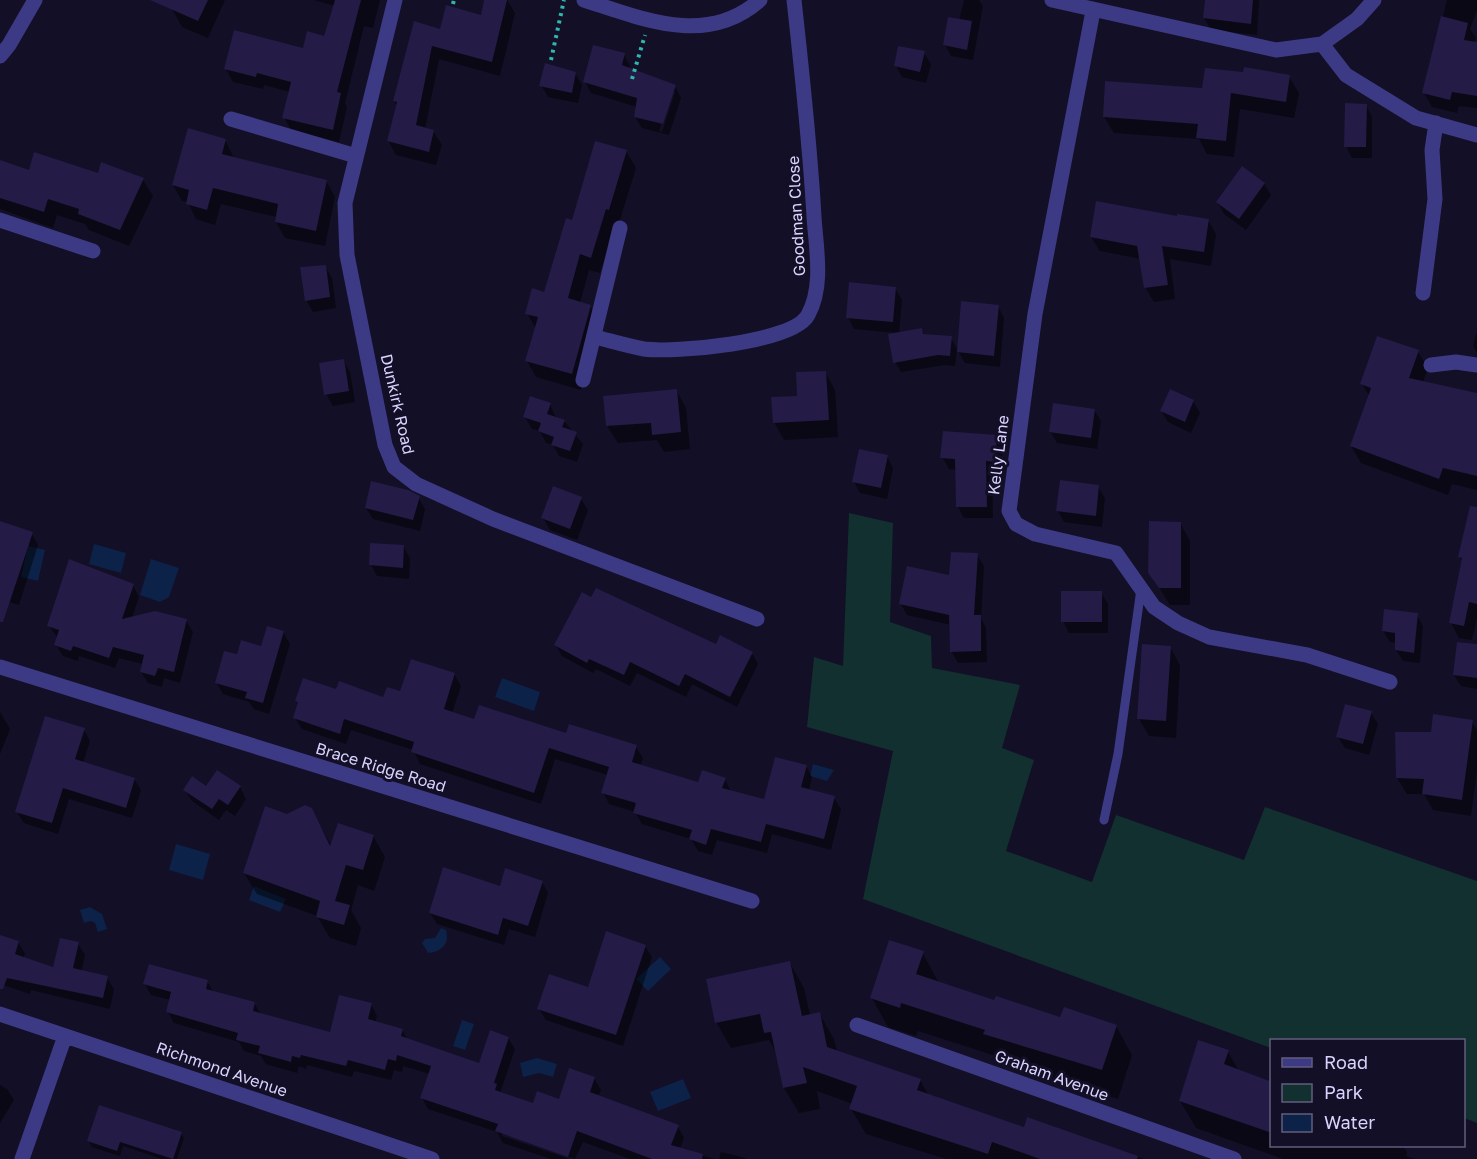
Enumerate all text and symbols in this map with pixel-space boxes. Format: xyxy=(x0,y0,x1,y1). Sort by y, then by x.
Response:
street label: Goodman Close xyxy=(783,155,809,277)
street label: Dunkirk Road xyxy=(377,352,419,456)
street label: Kelly Lane xyxy=(983,414,1013,496)
street label: Brace Ridge Road xyxy=(313,738,449,796)
street label: Richmond Avenue xyxy=(154,1037,290,1101)
legend xyxy=(1270,1039,1465,1147)
street label: Graham Avenue xyxy=(992,1045,1112,1105)
text: Road xyxy=(1324,1051,1368,1073)
text: Park xyxy=(1324,1081,1363,1103)
text: Water xyxy=(1324,1111,1375,1133)

